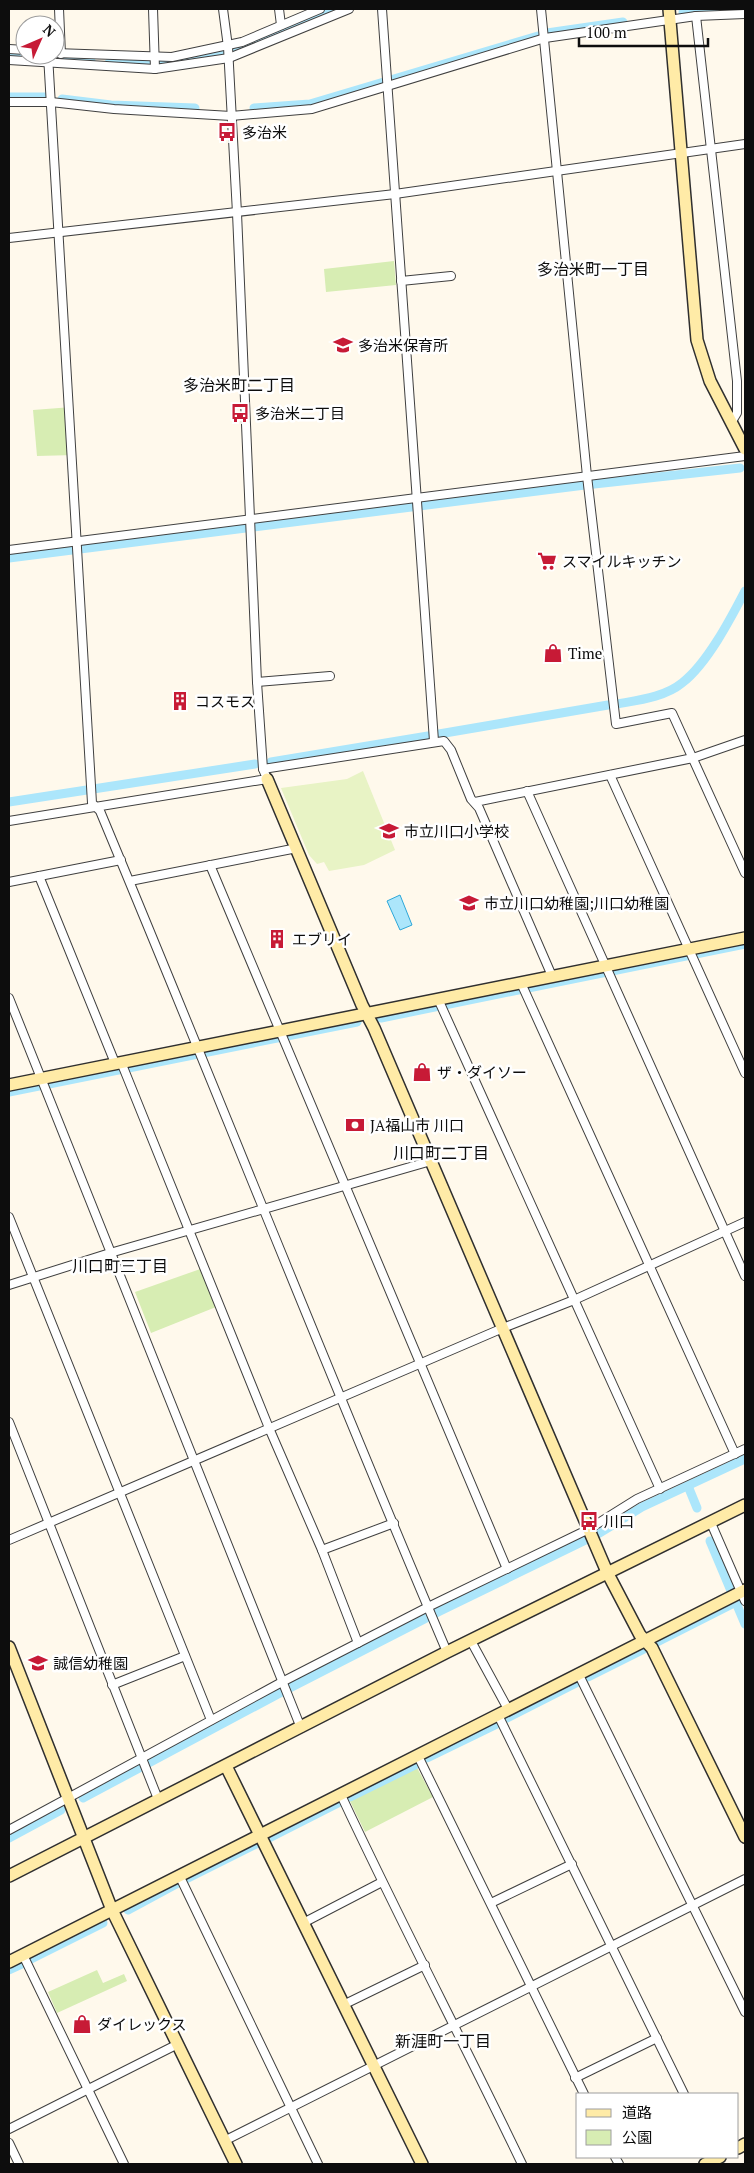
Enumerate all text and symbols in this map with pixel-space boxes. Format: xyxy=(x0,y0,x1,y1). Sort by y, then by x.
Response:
north arrow xyxy=(15,15,65,65)
scale bar xyxy=(579,15,708,47)
text: N xyxy=(39,20,60,41)
text: 100 m xyxy=(586,22,627,42)
bus stop icon: 多治米 xyxy=(216,121,238,143)
place label: 多治米 xyxy=(242,122,287,142)
district label: 多治米町一丁目 xyxy=(537,258,649,280)
school or university icon: 多治米保育所 xyxy=(332,334,354,356)
place label: 多治米保育所 xyxy=(358,335,448,355)
district label: 多治米町二丁目 xyxy=(183,374,295,396)
bus stop icon: 多治米二丁目 xyxy=(229,402,251,424)
place label: 多治米二丁目 xyxy=(255,403,345,423)
supermarket icon: スマイルキッチン xyxy=(536,550,558,572)
place label: スマイルキッチン xyxy=(562,551,682,571)
shop icon: Time xyxy=(542,642,564,664)
place label: Time xyxy=(568,643,602,663)
building icon: コスモス xyxy=(169,690,191,712)
place label: コスモス xyxy=(195,691,255,711)
school or university icon: 市立川口小学校 xyxy=(378,820,400,842)
place label: 市立川口小学校 xyxy=(404,821,509,841)
school or university icon: 市立川口幼稚園;川口幼稚園 xyxy=(458,892,480,914)
place label: 市立川口幼稚園;川口幼稚園 xyxy=(484,893,669,913)
building icon: エブリイ xyxy=(266,928,288,950)
place label: エブリイ xyxy=(292,929,352,949)
shop icon: ザ・ダイソー xyxy=(411,1061,433,1083)
place label: ザ・ダイソー xyxy=(437,1062,527,1082)
bank icon: JA福山市 川口 xyxy=(344,1114,366,1136)
place label: JA福山市 川口 xyxy=(370,1115,464,1135)
district label: 川口町二丁目 xyxy=(393,1142,489,1164)
district label: 川口町三丁目 xyxy=(72,1255,168,1277)
bus stop icon: 川口 xyxy=(578,1510,600,1532)
place label: 川口 xyxy=(604,1511,634,1531)
school or university icon: 誠信幼稚園 xyxy=(27,1652,49,1674)
place label: 誠信幼稚園 xyxy=(53,1653,128,1673)
shop icon: ダイレックス xyxy=(71,2013,93,2035)
place label: ダイレックス xyxy=(97,2014,187,2034)
district label: 新涯町一丁目 xyxy=(395,2030,491,2052)
legend xyxy=(576,2093,739,2158)
text: 道路 xyxy=(622,2102,652,2122)
text: 公園 xyxy=(622,2127,652,2147)

